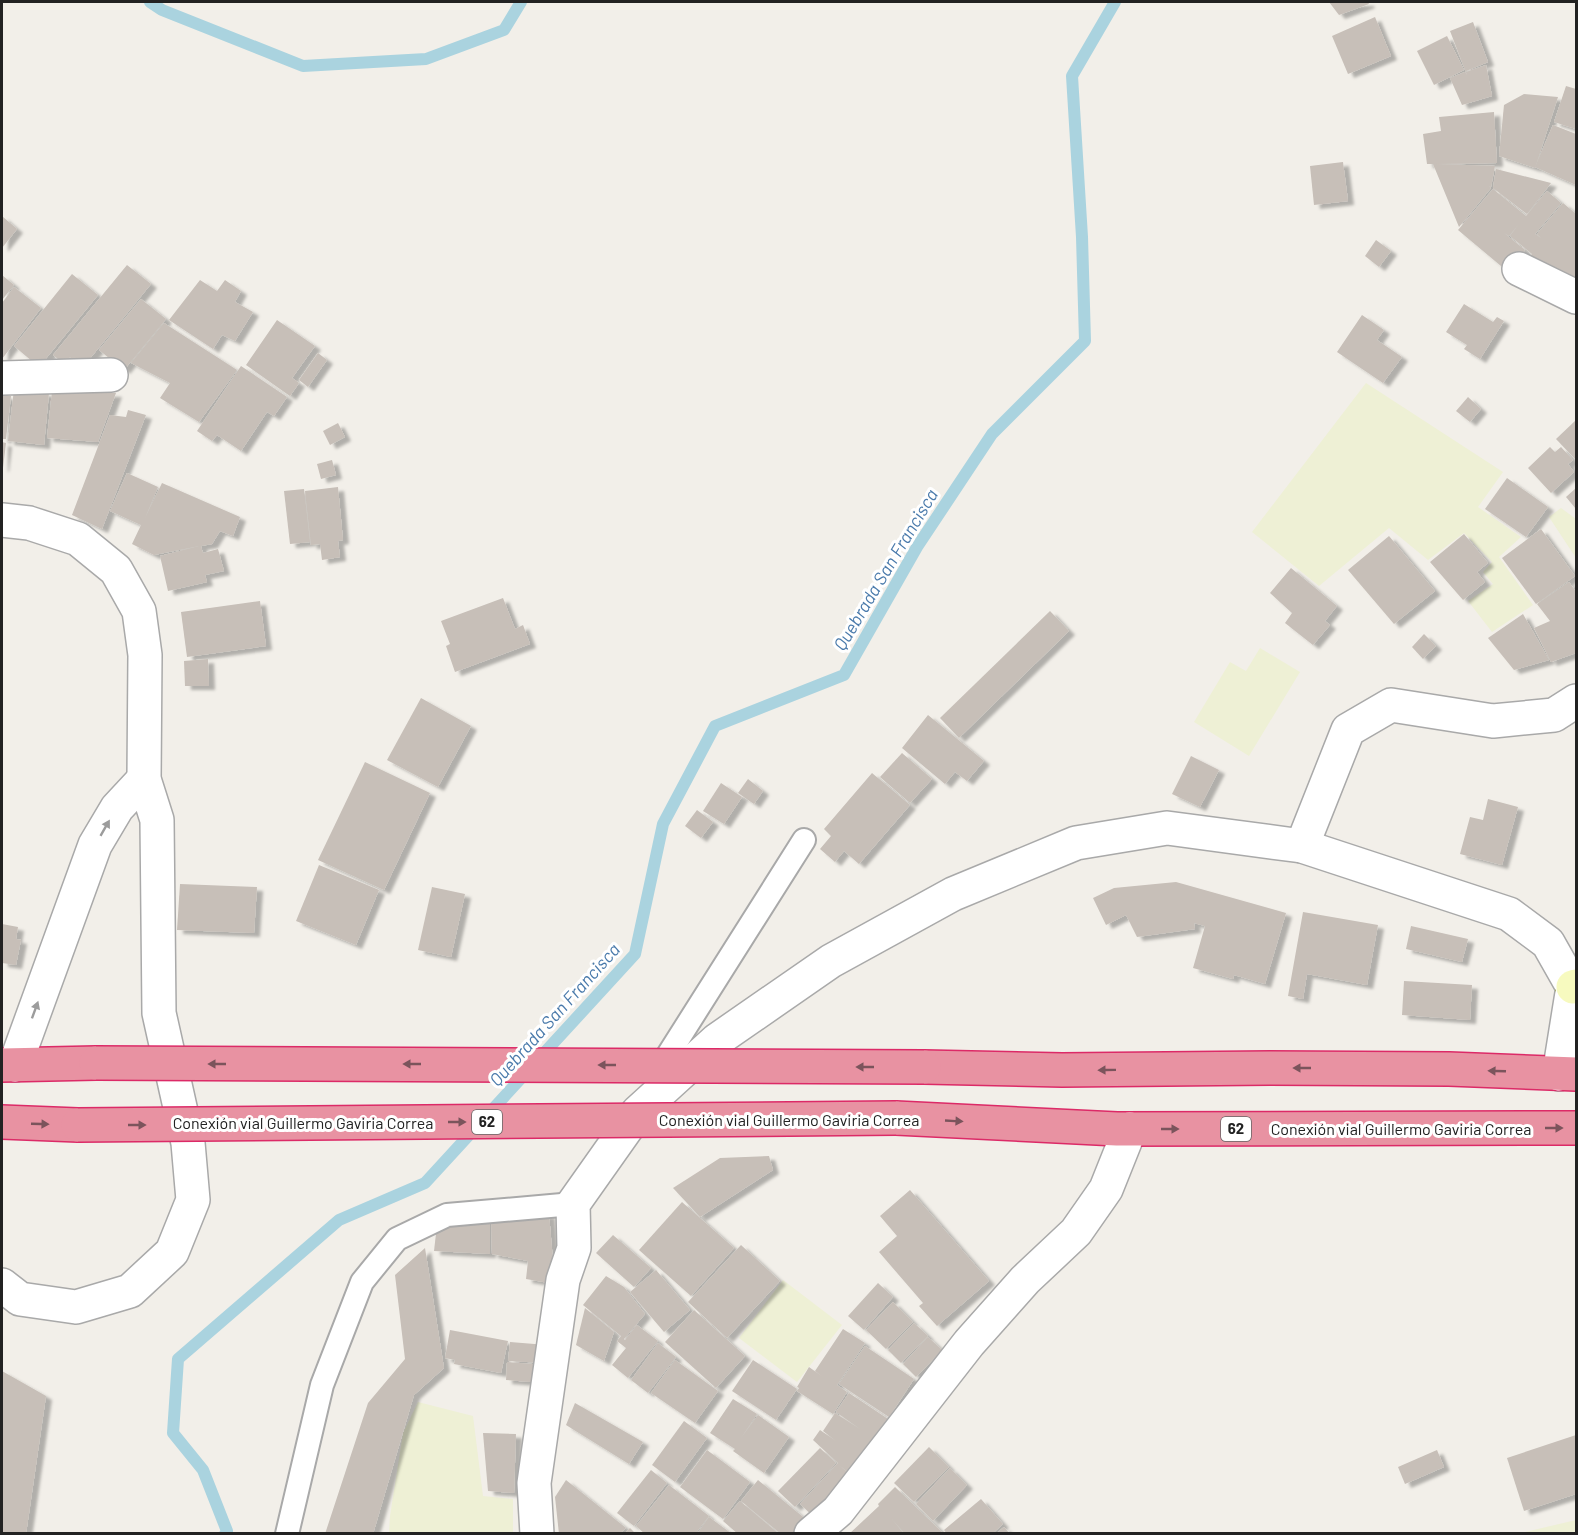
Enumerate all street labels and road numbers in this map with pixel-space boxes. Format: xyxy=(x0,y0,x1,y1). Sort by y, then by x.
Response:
road number: 62 xyxy=(472,1110,502,1134)
street label: Conexión vial Guillermo Gaviria Correa xyxy=(659,1110,919,1129)
street label: Conexión vial Guillermo Gaviria Correa xyxy=(173,1113,433,1132)
road number: 62 xyxy=(1221,1117,1251,1141)
street label: Conexión vial Guillermo Gaviria Correa xyxy=(1271,1119,1531,1138)

